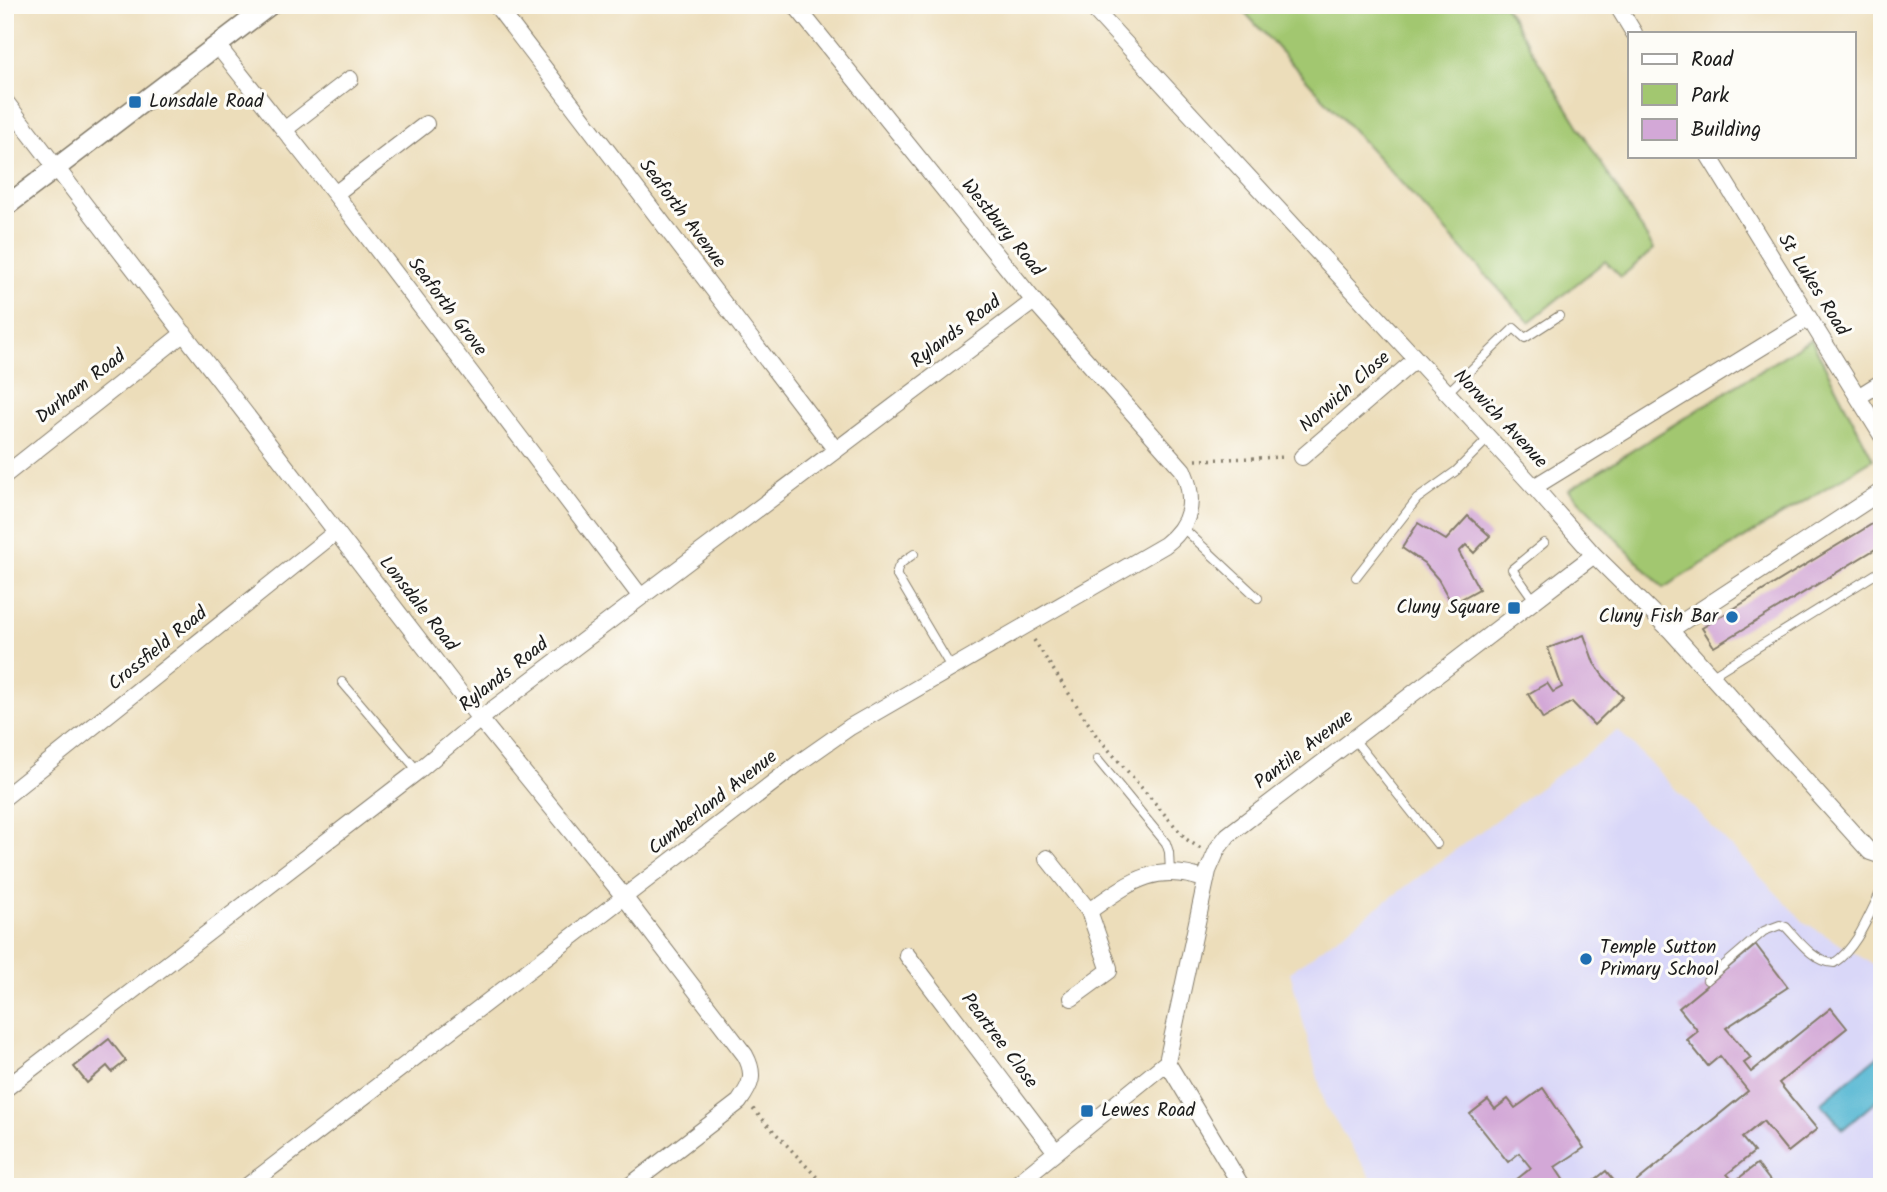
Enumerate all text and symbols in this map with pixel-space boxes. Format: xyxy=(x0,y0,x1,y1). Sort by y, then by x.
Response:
legend xyxy=(1628,32,1856,158)
text: Road xyxy=(1691,44,1734,77)
text: Park xyxy=(1691,80,1729,113)
place label: Lonsdale Road xyxy=(149,87,264,117)
marker: Lonsdale Road xyxy=(127,94,143,110)
text: Building xyxy=(1691,114,1761,147)
street label: Seaforth Avenue xyxy=(631,153,734,276)
street label: Westbury Road xyxy=(953,172,1051,284)
street label: St Lukes Road xyxy=(1770,228,1857,343)
street label: Seaforth Grove xyxy=(400,251,495,363)
street label: Rylands Road xyxy=(904,288,1008,376)
street label: Durham Road xyxy=(29,342,133,432)
street label: Norwich Close xyxy=(1293,343,1398,440)
street label: Norwich Avenue xyxy=(1446,362,1555,476)
street label: Lonsdale Road xyxy=(371,550,465,659)
place label: Cluny Square xyxy=(1396,593,1500,623)
street label: Crossfield Road xyxy=(102,599,215,699)
marker: Cluny Square xyxy=(1506,600,1522,616)
place label: Cluny Fish Bar xyxy=(1599,602,1720,632)
marker: Cluny Fish Bar xyxy=(1724,609,1740,625)
street label: Rylands Road xyxy=(453,630,556,720)
street label: Pantile Avenue xyxy=(1248,702,1360,797)
street label: Cumberland Avenue xyxy=(642,743,785,863)
place label: Temple Sutton Primary School xyxy=(1600,933,1719,985)
marker: Temple Sutton Primary School xyxy=(1578,951,1594,967)
street label: Peartree Close xyxy=(953,987,1045,1096)
place label: Lewes Road xyxy=(1101,1096,1196,1126)
marker: Lewes Road xyxy=(1079,1103,1095,1119)

